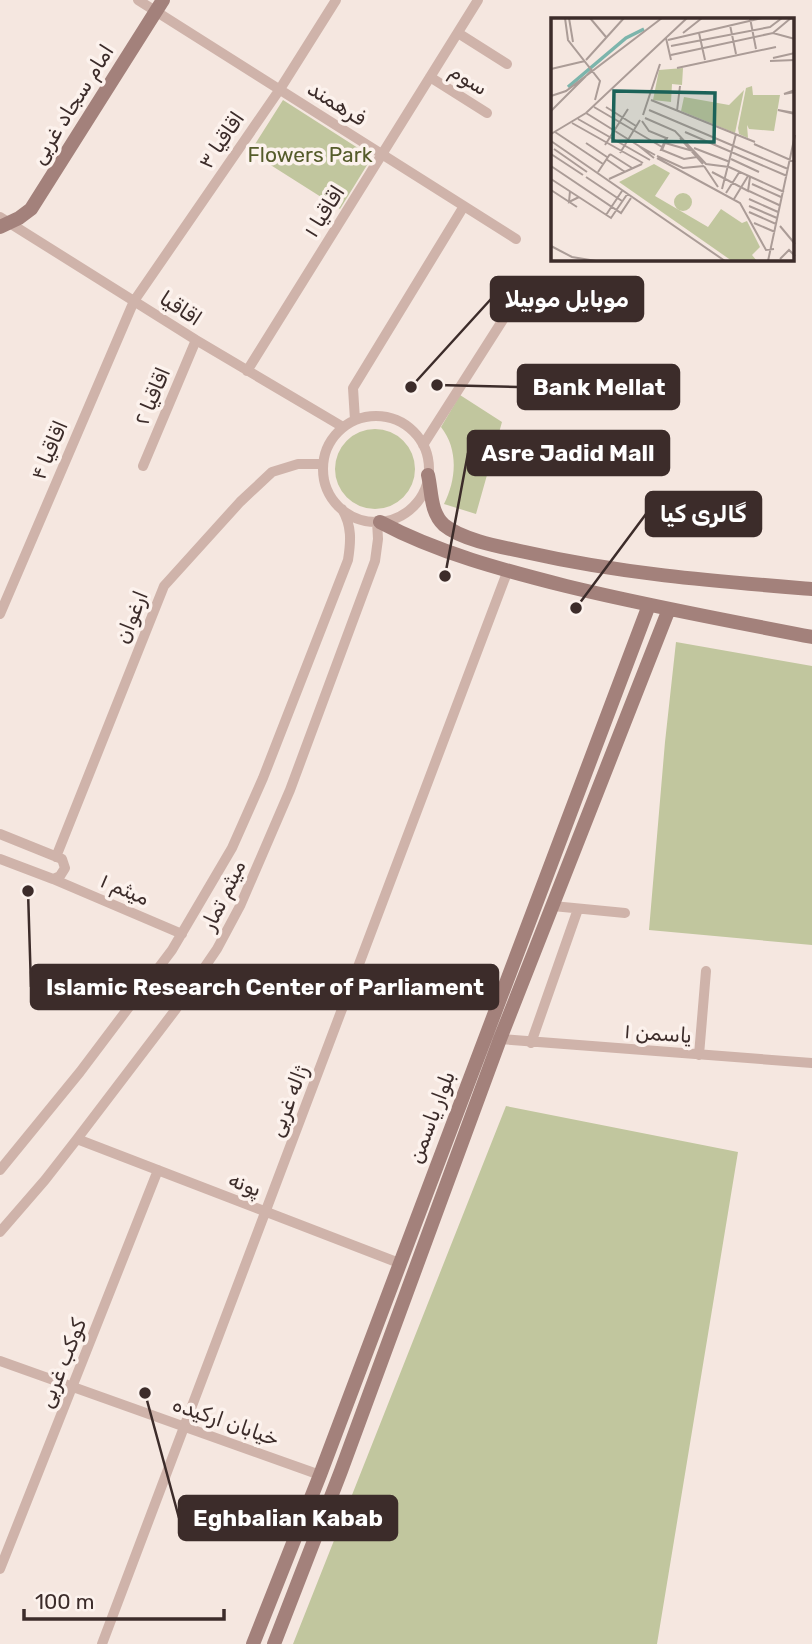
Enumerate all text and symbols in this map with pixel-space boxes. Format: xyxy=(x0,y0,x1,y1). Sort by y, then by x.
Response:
inset map xyxy=(551,18,794,261)
street label: امام سجاد غربی xyxy=(25,39,120,169)
street label: سوم xyxy=(445,58,493,101)
street label: فرهمند xyxy=(303,75,371,131)
street label: اقاقیا ۳ xyxy=(193,107,249,173)
park label: Flowers Park xyxy=(248,142,373,167)
street label: اقاقیا ۱ xyxy=(298,180,350,242)
callout: موبایل موبیلا xyxy=(491,277,643,321)
street label: اقاقیا xyxy=(155,285,207,331)
text: موبایل موبیلا xyxy=(505,285,629,313)
street label: اقاقیا ۲ xyxy=(129,363,175,429)
callout: Bank Mellat xyxy=(518,365,679,409)
text: Bank Mellat xyxy=(533,373,666,401)
street label: اقاقیا ۴ xyxy=(25,417,73,483)
callout: Asre Jadid Mall xyxy=(468,431,669,475)
text: Asre Jadid Mall xyxy=(481,439,655,467)
callout: گالری کیا xyxy=(646,492,761,536)
text: گالری کیا xyxy=(660,500,747,528)
street label: ارغوان xyxy=(109,587,153,647)
street label: میثم تمار xyxy=(194,856,252,937)
street label: میثم ۱ xyxy=(96,868,153,912)
callout: Islamic Research Center of Parliament xyxy=(31,965,498,1009)
text: Islamic Research Center of Parliament xyxy=(46,973,484,1001)
street label: یاسمن ۱ xyxy=(623,1018,693,1048)
street label: ژاله غربی xyxy=(263,1061,313,1140)
street label: بلوار یاسمن xyxy=(402,1067,460,1167)
street label: پونه xyxy=(224,1166,265,1203)
street label: کوکب غربی xyxy=(33,1314,91,1411)
street label: خیابان ارکیده xyxy=(169,1391,283,1451)
callout: Eghbalian Kabab xyxy=(179,1496,397,1540)
text: Eghbalian Kabab xyxy=(193,1504,383,1532)
scale bar xyxy=(24,1578,224,1622)
text: 100 m xyxy=(35,1589,94,1614)

